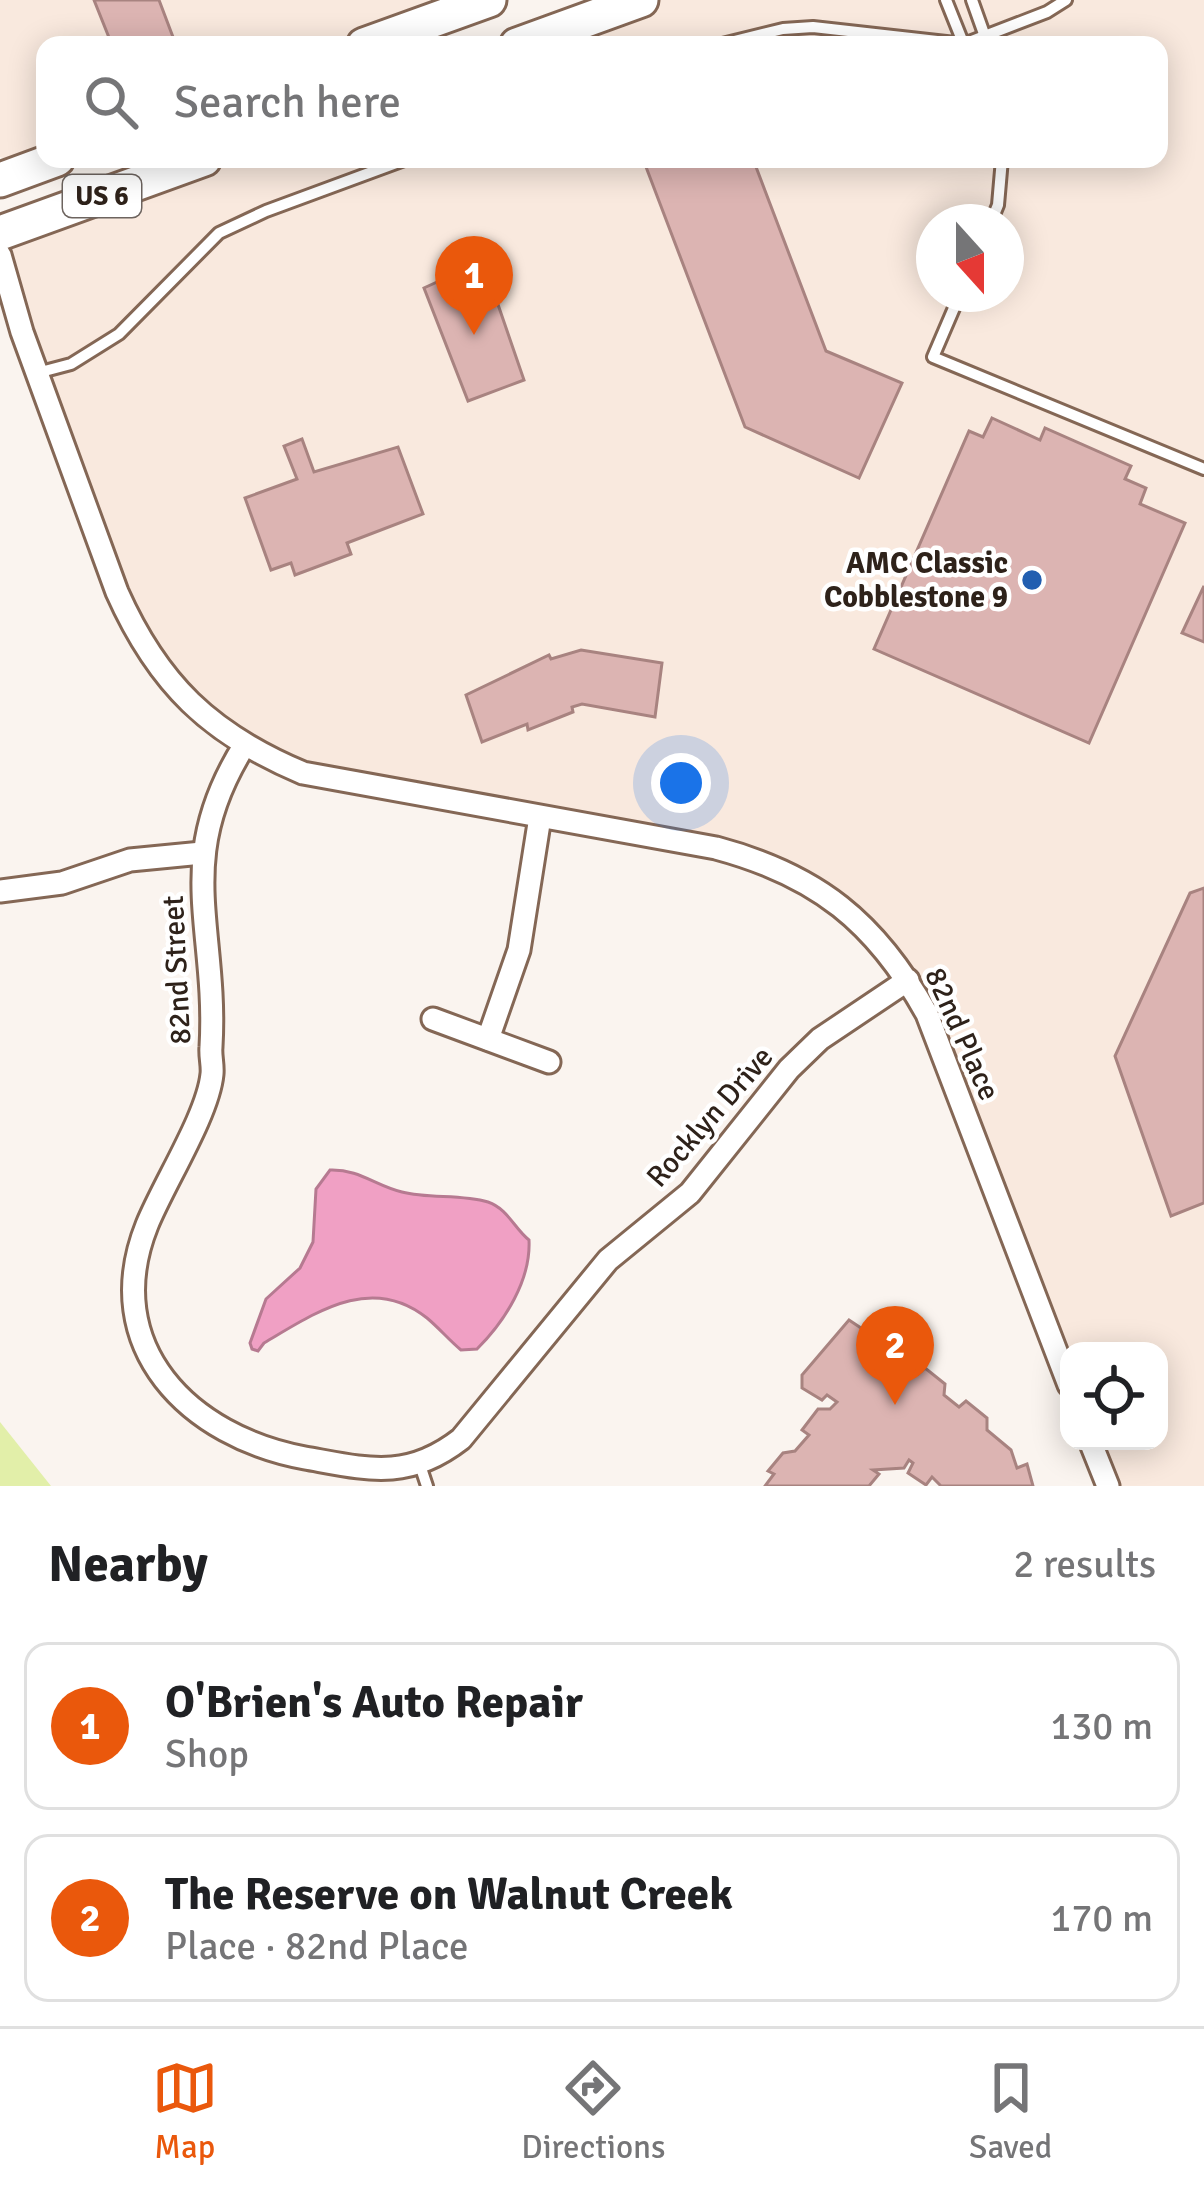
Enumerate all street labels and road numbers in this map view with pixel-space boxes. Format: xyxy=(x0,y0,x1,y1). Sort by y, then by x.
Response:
road number: US 6 xyxy=(63,175,141,217)
street label: 82nd Street xyxy=(155,894,199,1046)
street label: 82nd Place xyxy=(916,962,1008,1106)
street label: Rocklyn Drive xyxy=(639,1039,781,1195)

